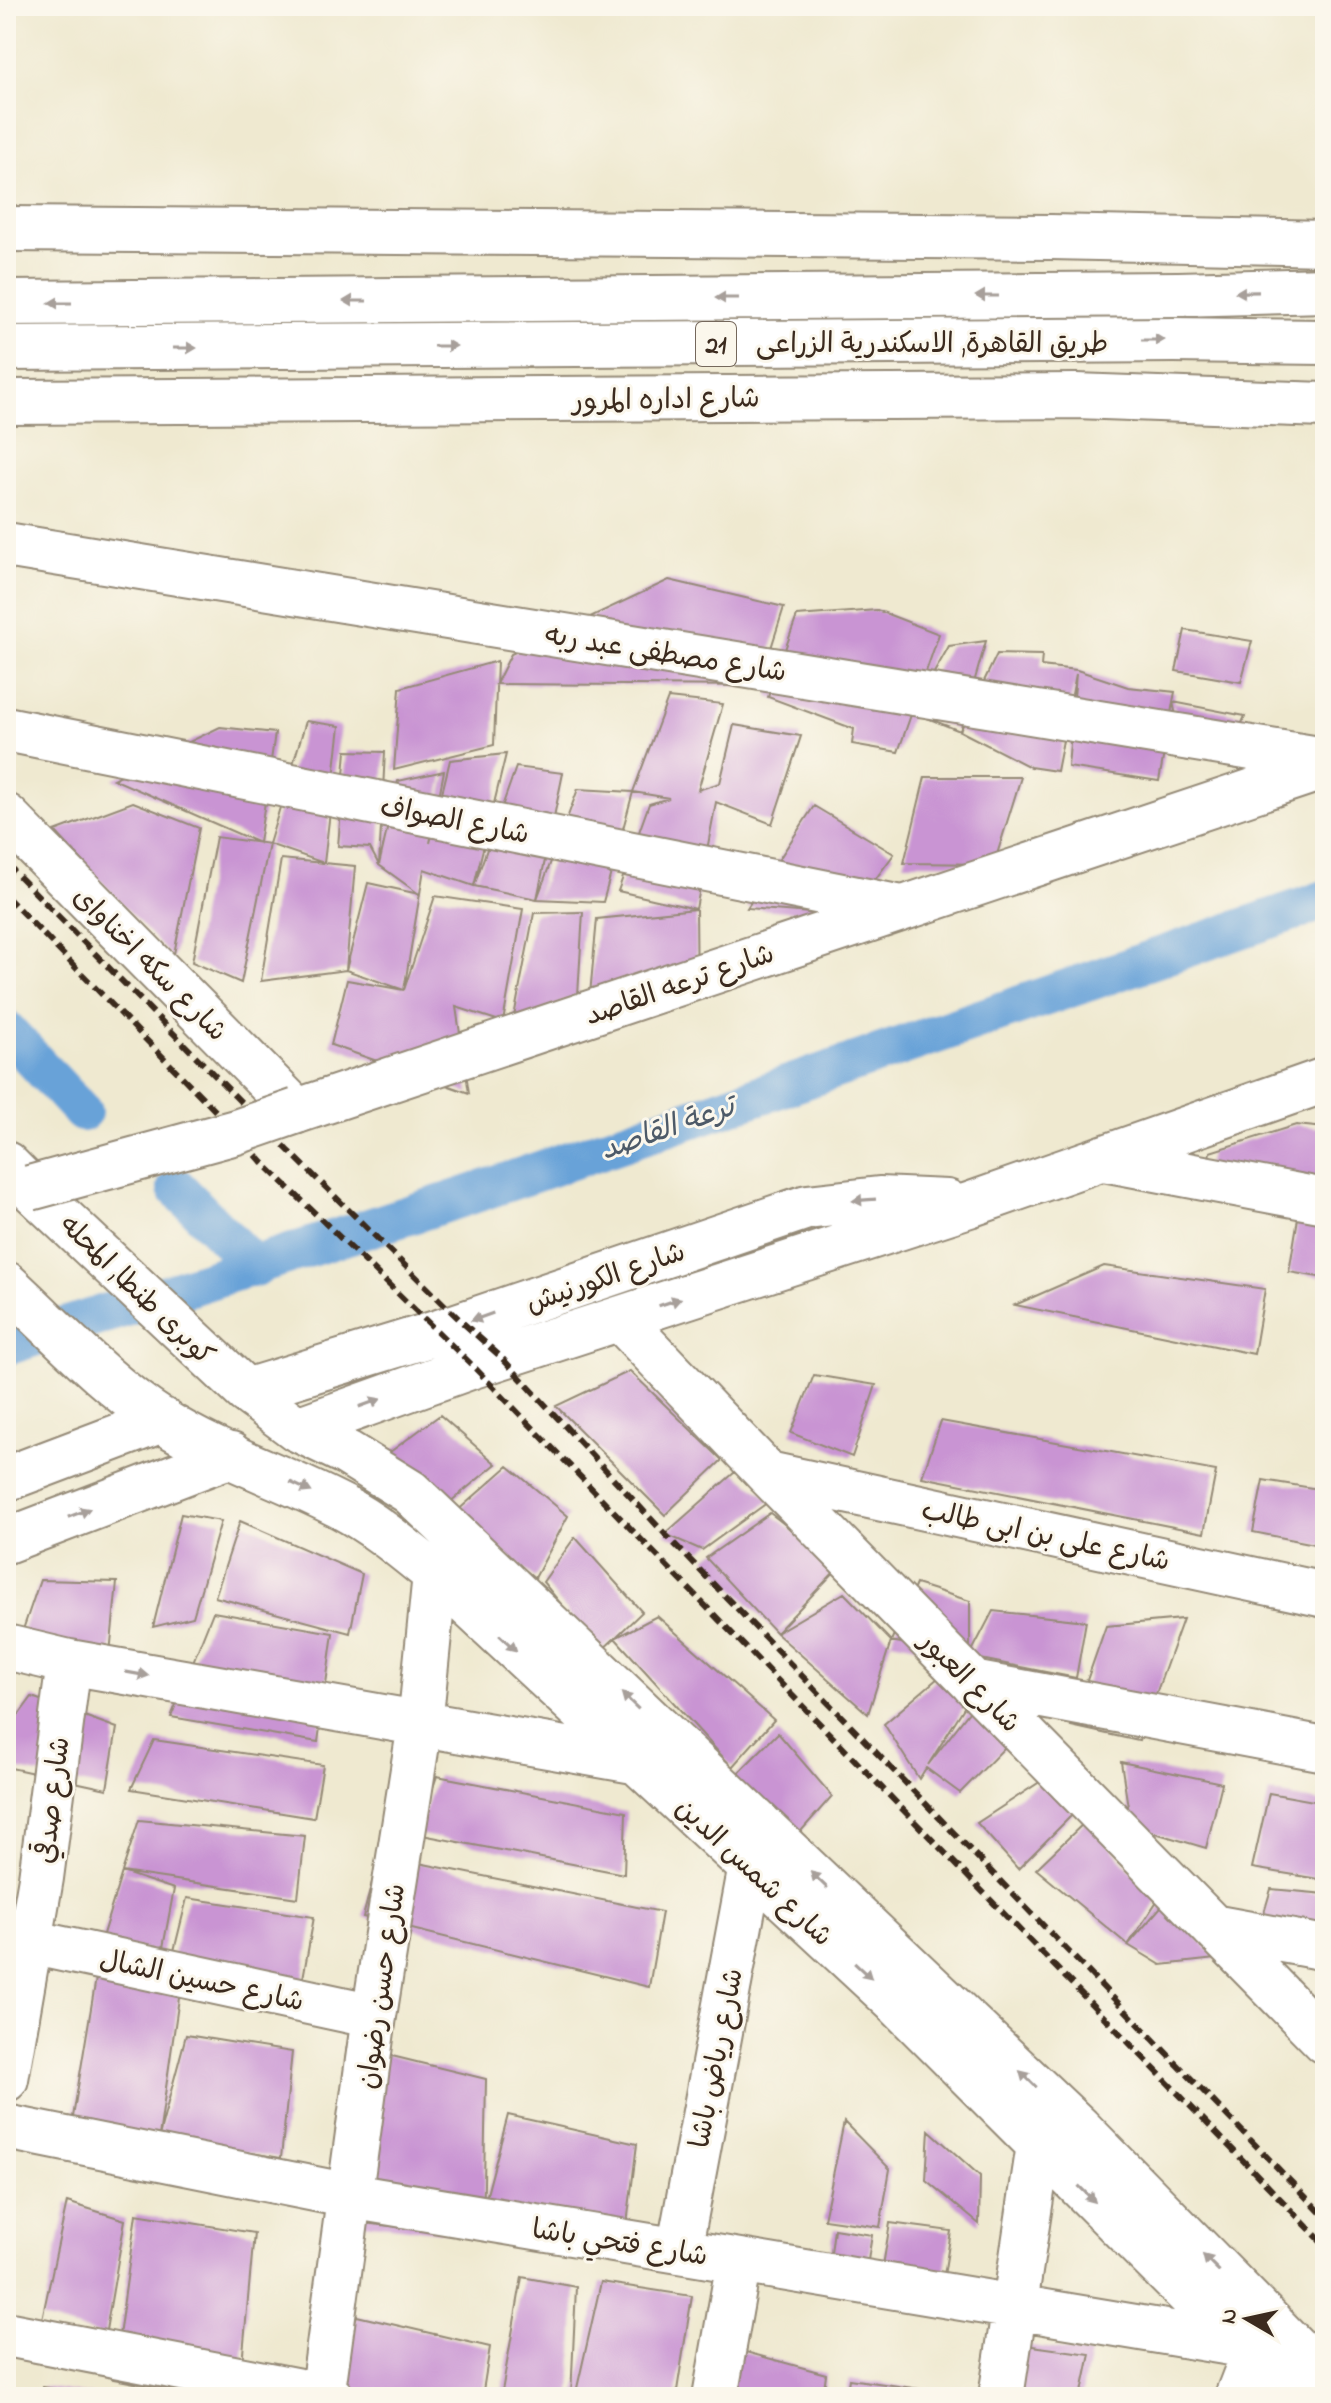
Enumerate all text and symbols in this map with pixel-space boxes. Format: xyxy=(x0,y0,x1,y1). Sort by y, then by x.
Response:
one-way arrow xyxy=(1234,286,1259,299)
one-way arrow xyxy=(974,290,999,302)
one-way arrow xyxy=(714,292,739,304)
one-way arrow xyxy=(342,295,367,307)
one-way arrow xyxy=(47,297,72,309)
road number: 21 xyxy=(696,322,736,366)
street label: طريق القاهرة, الاسكندرية الزراعى xyxy=(756,325,1108,366)
one-way arrow xyxy=(1141,334,1166,346)
one-way arrow xyxy=(433,340,458,352)
one-way arrow xyxy=(173,342,198,354)
street label: شارع اداره المرور xyxy=(570,379,760,424)
street label: شارع مصطفى عبد ربه xyxy=(542,616,789,695)
street label: شارع الصواف xyxy=(376,788,532,857)
street label: شارع سكه اخناواى xyxy=(62,879,235,1052)
street label: شارع ترعه القاصد xyxy=(580,935,780,1038)
water label: ترعة القاصد xyxy=(595,1085,746,1173)
one-way arrow xyxy=(851,1194,876,1207)
street label: كوبرى طنطا, المحله xyxy=(49,1207,222,1376)
street label: شارع الكورنيش xyxy=(521,1233,691,1326)
one-way arrow xyxy=(658,1296,682,1308)
one-way arrow xyxy=(470,1311,494,1323)
one-way arrow xyxy=(359,1396,383,1409)
one-way arrow xyxy=(290,1481,313,1494)
street label: شارع على بن ابى طالب xyxy=(917,1491,1173,1584)
one-way arrow xyxy=(67,1506,91,1519)
street label: شارع العبور xyxy=(907,1622,1029,1744)
one-way arrow xyxy=(498,1633,517,1651)
one-way arrow xyxy=(125,1669,150,1681)
one-way arrow xyxy=(621,1693,640,1711)
street label: شارع صدقي xyxy=(26,1735,83,1866)
street label: شارع شمس الدين xyxy=(665,1789,841,1958)
one-way arrow xyxy=(810,1872,829,1890)
street label: شارع حسن رضوان xyxy=(349,1881,418,2092)
street label: شارع حسين الشال xyxy=(95,1941,307,2024)
one-way arrow xyxy=(853,1962,872,1980)
street label: شارع رياض باشا xyxy=(681,1965,756,2152)
one-way arrow xyxy=(1018,2070,1037,2088)
one-way arrow xyxy=(1077,2184,1096,2203)
street label: شارع فتحي باشا xyxy=(528,2210,710,2280)
one-way arrow xyxy=(1203,2254,1221,2273)
north arrow xyxy=(1207,2279,1287,2359)
text: N xyxy=(1213,2306,1247,2326)

